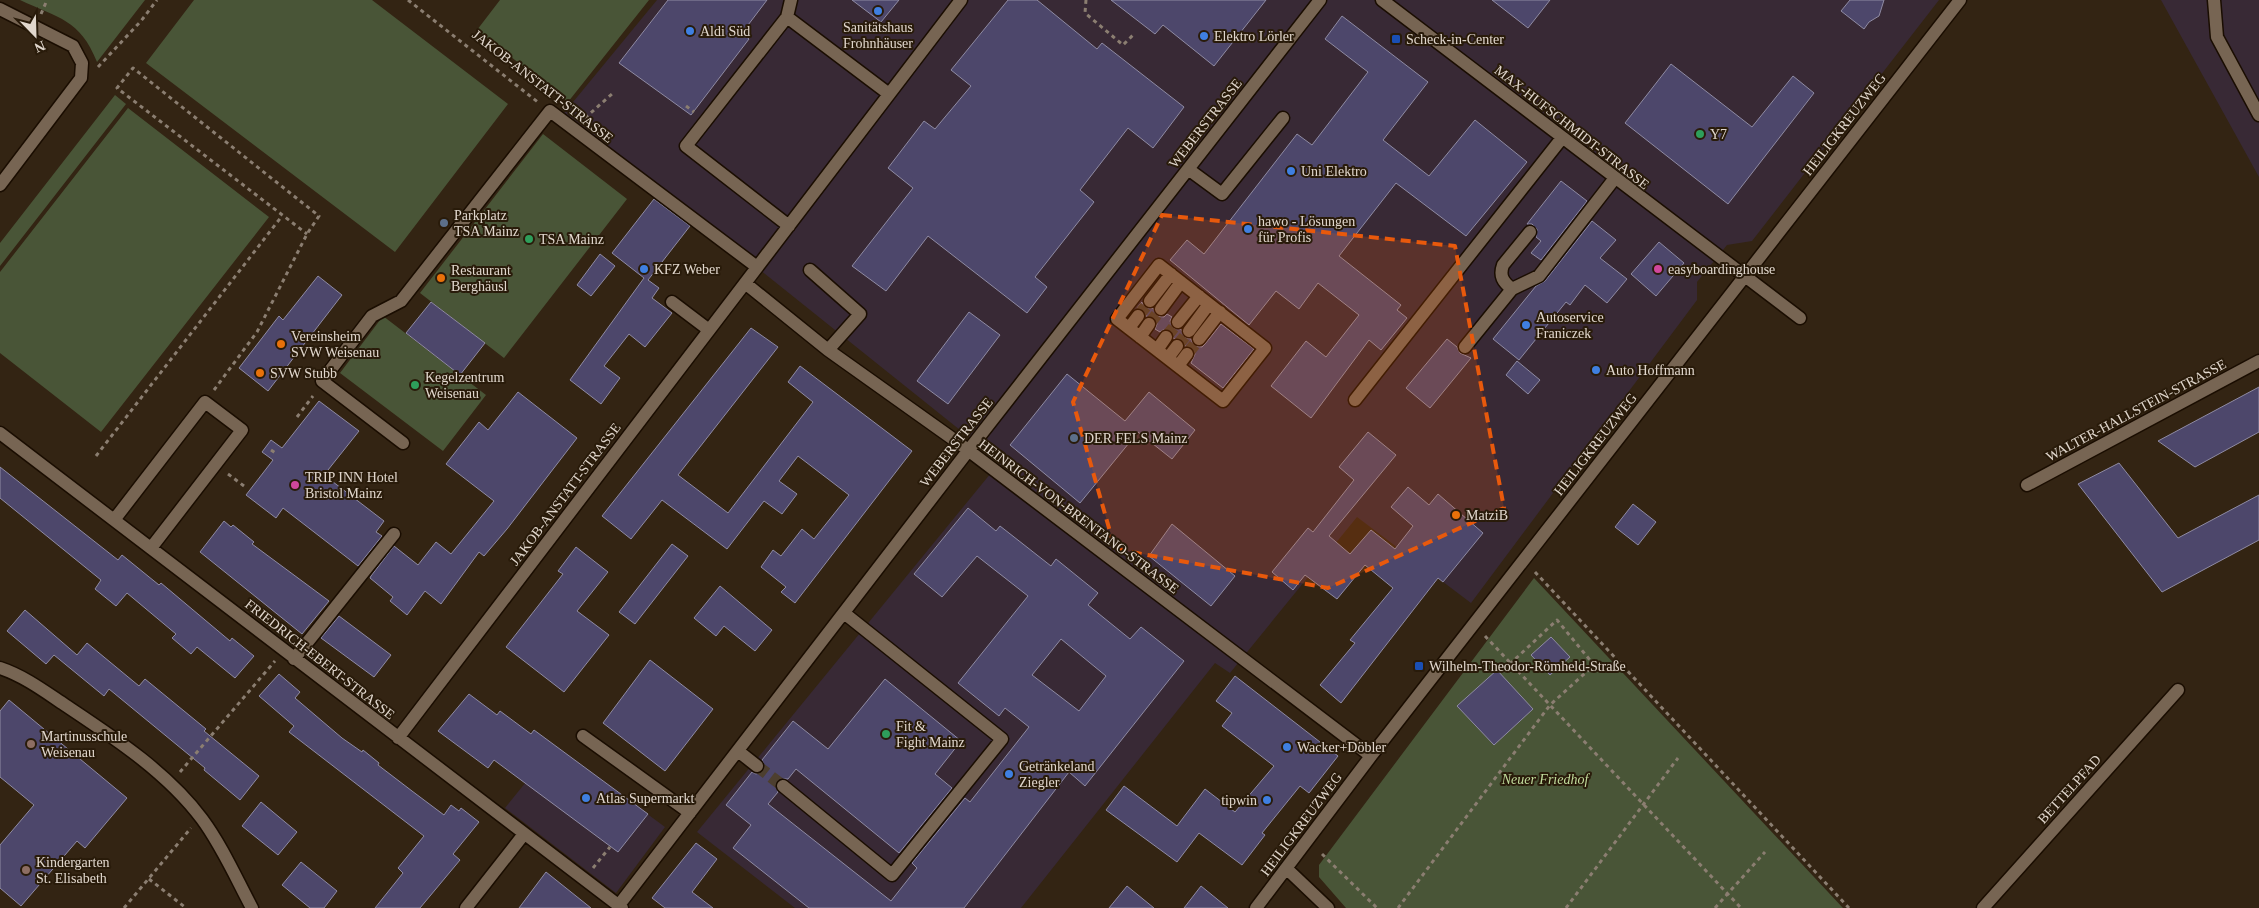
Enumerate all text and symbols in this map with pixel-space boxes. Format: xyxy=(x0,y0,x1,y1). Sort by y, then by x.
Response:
marker: Sanitätshaus Frohnhäuser xyxy=(872,5,884,17)
north arrow xyxy=(10,10,60,60)
place label: Sanitätshaus Frohnhäuser xyxy=(843,20,913,51)
place label: Aldi Süd xyxy=(700,24,750,39)
marker: Aldi Süd xyxy=(684,25,696,37)
street label: JAKOB-ANSTATT-STRASSE xyxy=(469,27,616,146)
place label: Elektro Lörler xyxy=(1214,29,1294,44)
marker: Elektro Lörler xyxy=(1198,30,1210,42)
place label: Scheck-in-Center xyxy=(1406,32,1504,47)
marker: Scheck-in-Center xyxy=(1390,33,1402,45)
text: N xyxy=(32,38,47,55)
street label: MAX-HUFSCHMIDT-STRASSE xyxy=(1492,62,1652,192)
street label: HEILIGKREUZWEG xyxy=(1800,70,1889,178)
street label: WEBERSTRASSE xyxy=(1166,76,1245,171)
place label: Y7 xyxy=(1710,127,1727,142)
marker: Y7 xyxy=(1694,128,1706,140)
place label: Uni Elektro xyxy=(1301,164,1367,179)
marker: Uni Elektro xyxy=(1285,165,1297,177)
place label: Parkplatz TSA Mainz xyxy=(454,208,519,239)
place label: hawo - Lösungen für Profis xyxy=(1258,214,1355,245)
marker: Parkplatz TSA Mainz xyxy=(438,217,450,229)
marker: hawo - Lösungen für Profis xyxy=(1242,223,1254,235)
place label: TSA Mainz xyxy=(539,232,604,247)
marker: TSA Mainz xyxy=(523,233,535,245)
place label: KFZ Weber xyxy=(654,262,720,277)
place label: easyboardinghouse xyxy=(1668,262,1775,277)
place label: Restaurant Berghäusl xyxy=(451,263,511,294)
marker: KFZ Weber xyxy=(638,263,650,275)
marker: easyboardinghouse xyxy=(1652,263,1664,275)
marker: Restaurant Berghäusl xyxy=(435,272,447,284)
place label: Autoservice Franiczek xyxy=(1536,310,1604,341)
marker: Autoservice Franiczek xyxy=(1520,319,1532,331)
place label: Vereinsheim SVW Weisenau xyxy=(291,329,379,360)
marker: Vereinsheim SVW Weisenau xyxy=(275,338,287,350)
street label: WALTER-HALLSTEIN-STRASSE xyxy=(2044,356,2229,464)
place label: Auto Hoffmann xyxy=(1606,363,1695,378)
marker: Auto Hoffmann xyxy=(1590,364,1602,376)
place label: SVW Stubb xyxy=(270,366,337,381)
marker: SVW Stubb xyxy=(254,367,266,379)
place label: Kegelzentrum Weisenau xyxy=(425,370,504,401)
marker: Kegelzentrum Weisenau xyxy=(409,379,421,391)
street label: HEILIGKREUZWEG xyxy=(1551,390,1640,498)
street label: WEBERSTRASSE xyxy=(917,395,996,490)
street label: JAKOB-ANSTATT-STRASSE xyxy=(507,420,624,568)
place label: DER FELS Mainz xyxy=(1084,431,1187,446)
marker: DER FELS Mainz xyxy=(1068,432,1080,444)
street label: HEINRICH-VON-BRENTANO-STRASSE xyxy=(976,436,1182,596)
place label: TRIP INN Hotel Bristol Mainz xyxy=(305,470,398,501)
marker: TRIP INN Hotel Bristol Mainz xyxy=(289,479,301,491)
place label: MatziB xyxy=(1466,508,1508,523)
marker: MatziB xyxy=(1450,509,1462,521)
street label: FRIEDRICH-EBERT-STRASSE xyxy=(242,596,397,722)
place label: Wilhelm-Theodor-Römheld-Straße xyxy=(1429,659,1626,674)
marker: Wilhelm-Theodor-Römheld-Straße xyxy=(1413,660,1425,672)
place label: Fit & Fight Mainz xyxy=(896,719,965,750)
marker: Fit & Fight Mainz xyxy=(880,728,892,740)
place label: Martinusschule Weisenau xyxy=(41,729,127,760)
marker: Martinusschule Weisenau xyxy=(25,738,37,750)
place label: Wacker+Döbler xyxy=(1297,740,1387,755)
marker: Wacker+Döbler xyxy=(1281,741,1293,753)
street label: BETTELPFAD xyxy=(2035,752,2104,827)
place label: Getränkeland Ziegler xyxy=(1019,759,1094,790)
marker: Getränkeland Ziegler xyxy=(1003,768,1015,780)
street label: HEILIGKREUZWEG xyxy=(1258,770,1345,879)
park label: Neuer Friedhof xyxy=(1501,772,1590,787)
place label: Atlas Supermarkt xyxy=(596,791,694,806)
marker: Atlas Supermarkt xyxy=(580,792,592,804)
place label: tipwin xyxy=(1221,793,1257,808)
marker: tipwin xyxy=(1261,794,1273,806)
place label: Kindergarten St. Elisabeth xyxy=(36,855,110,886)
marker: Kindergarten St. Elisabeth xyxy=(20,864,32,876)

